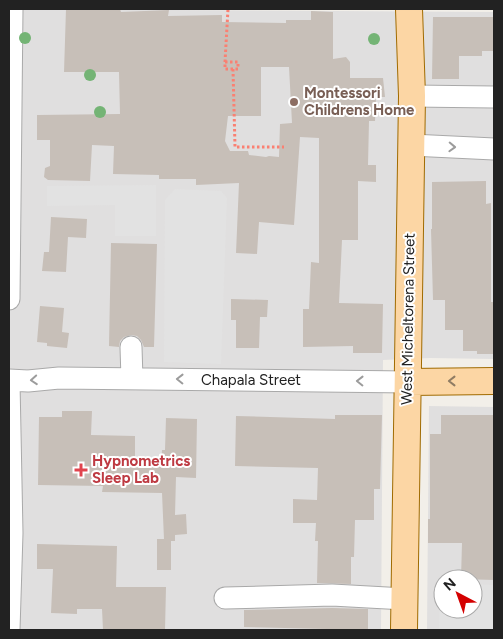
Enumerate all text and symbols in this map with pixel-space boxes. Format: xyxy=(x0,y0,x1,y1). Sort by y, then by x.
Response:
place label: Montessori Childrens Home xyxy=(304,84,415,119)
marker: Montessori Childrens Home xyxy=(288,96,300,108)
one-way arrow xyxy=(449,142,457,153)
street label: West Micheltorena Street xyxy=(398,233,419,405)
street label: Chapala Street xyxy=(201,371,301,389)
one-way arrow xyxy=(176,374,184,384)
one-way arrow xyxy=(30,375,38,386)
one-way arrow xyxy=(356,376,364,386)
one-way arrow xyxy=(447,376,455,386)
place label: Hypnometrics Sleep Lab xyxy=(92,452,190,487)
marker: Hypnometrics Sleep Lab xyxy=(74,463,88,477)
north arrow xyxy=(433,569,483,619)
text: N xyxy=(440,575,459,595)

